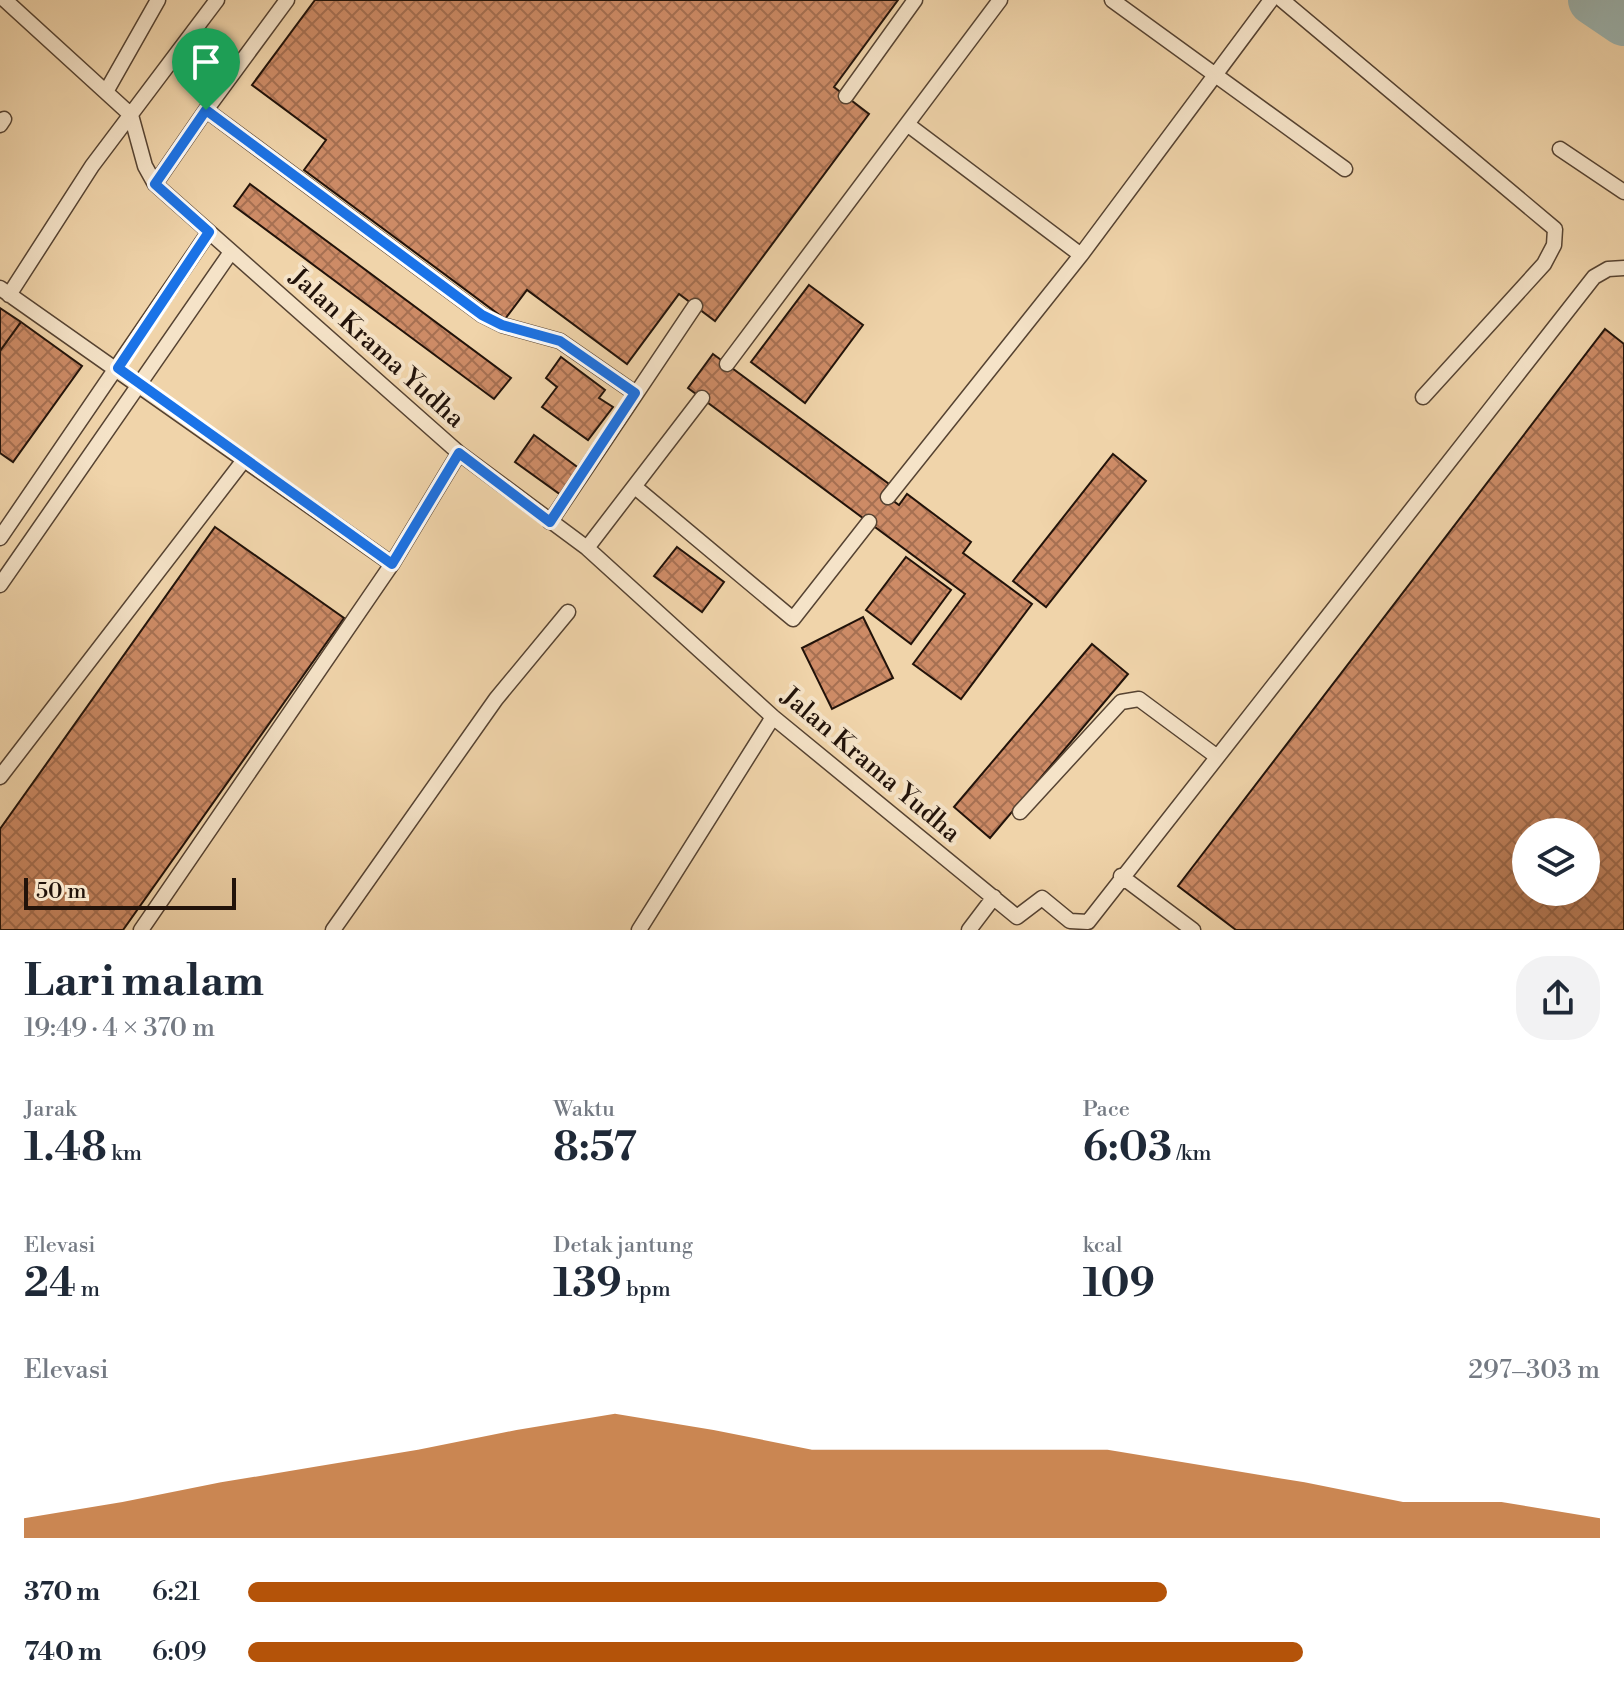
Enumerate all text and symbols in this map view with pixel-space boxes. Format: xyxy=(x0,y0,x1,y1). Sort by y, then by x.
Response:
pin xyxy=(172,28,240,110)
icon: arrive xyxy=(184,40,228,84)
street label: Jalan Krama Yudha xyxy=(282,260,472,435)
street label: Jalan Krama Yudha xyxy=(774,680,968,850)
map controls xyxy=(1512,818,1600,906)
button: layers xyxy=(1512,818,1600,906)
scale bar xyxy=(24,874,236,910)
text: 50 m xyxy=(36,878,87,905)
text: Lari malam xyxy=(24,954,264,1009)
button: share xyxy=(1516,956,1600,1040)
text: 19:49 · 4 × 370 m xyxy=(24,1012,215,1044)
text: Jarak xyxy=(24,1096,77,1123)
text: Waktu xyxy=(553,1096,615,1123)
text: Pace xyxy=(1083,1096,1130,1123)
text: 1.48 xyxy=(24,1123,107,1173)
text: 8:57 xyxy=(553,1123,637,1173)
text: 6:03 xyxy=(1083,1123,1172,1173)
text: km xyxy=(107,1140,142,1167)
text: /km xyxy=(1172,1140,1211,1167)
text: Elevasi xyxy=(24,1232,96,1259)
text: Detak jantung xyxy=(553,1232,693,1259)
text: kcal xyxy=(1083,1232,1123,1259)
text: 24 xyxy=(24,1259,76,1309)
text: 139 xyxy=(553,1259,622,1309)
text: 109 xyxy=(1083,1259,1155,1309)
text: m xyxy=(76,1276,100,1303)
text: bpm xyxy=(622,1276,671,1303)
text: Elevasi xyxy=(24,1354,109,1386)
text: 297–303 m xyxy=(1468,1354,1600,1386)
text: 370 m xyxy=(24,1576,100,1608)
text: 6:21 xyxy=(152,1576,200,1608)
text: 740 m xyxy=(24,1636,102,1668)
text: 6:09 xyxy=(152,1636,207,1668)

